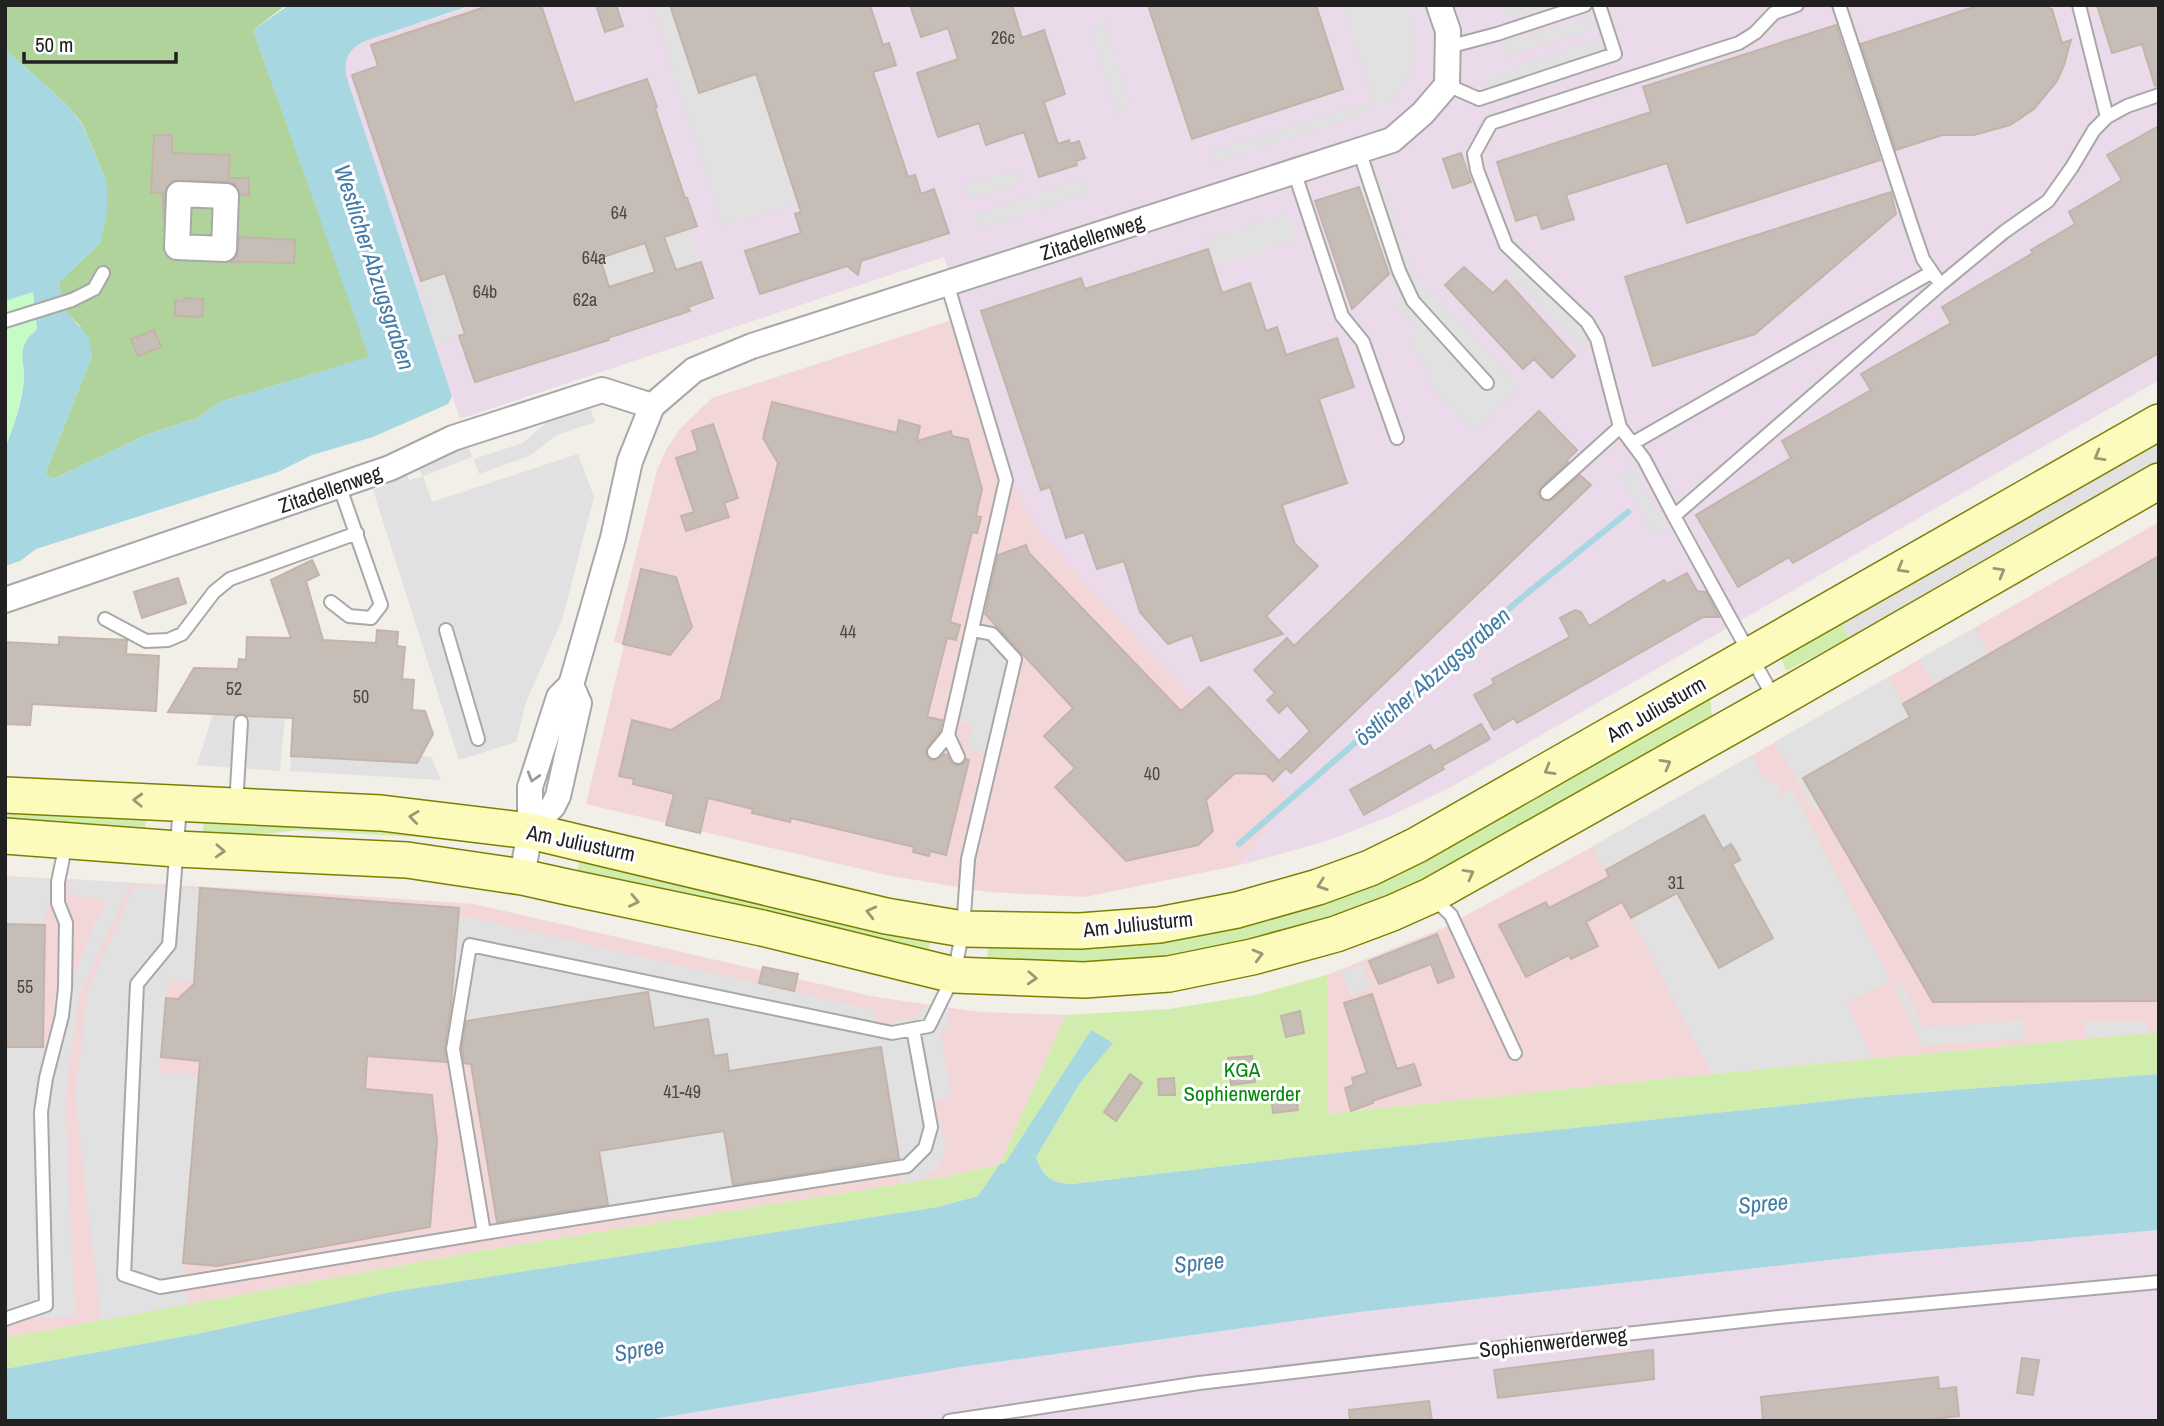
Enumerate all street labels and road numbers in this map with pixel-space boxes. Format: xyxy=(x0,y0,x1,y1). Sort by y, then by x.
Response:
street label: Zitadellenweg xyxy=(1037,207,1148,267)
street label: Zitadellenweg xyxy=(275,458,386,520)
street label: Am Juliusturm xyxy=(1600,669,1711,750)
street label: Am Juliusturm xyxy=(523,817,638,869)
street label: Am Juliusturm xyxy=(1081,904,1194,944)
street label: Sophienwerderweg xyxy=(1478,1320,1629,1364)

